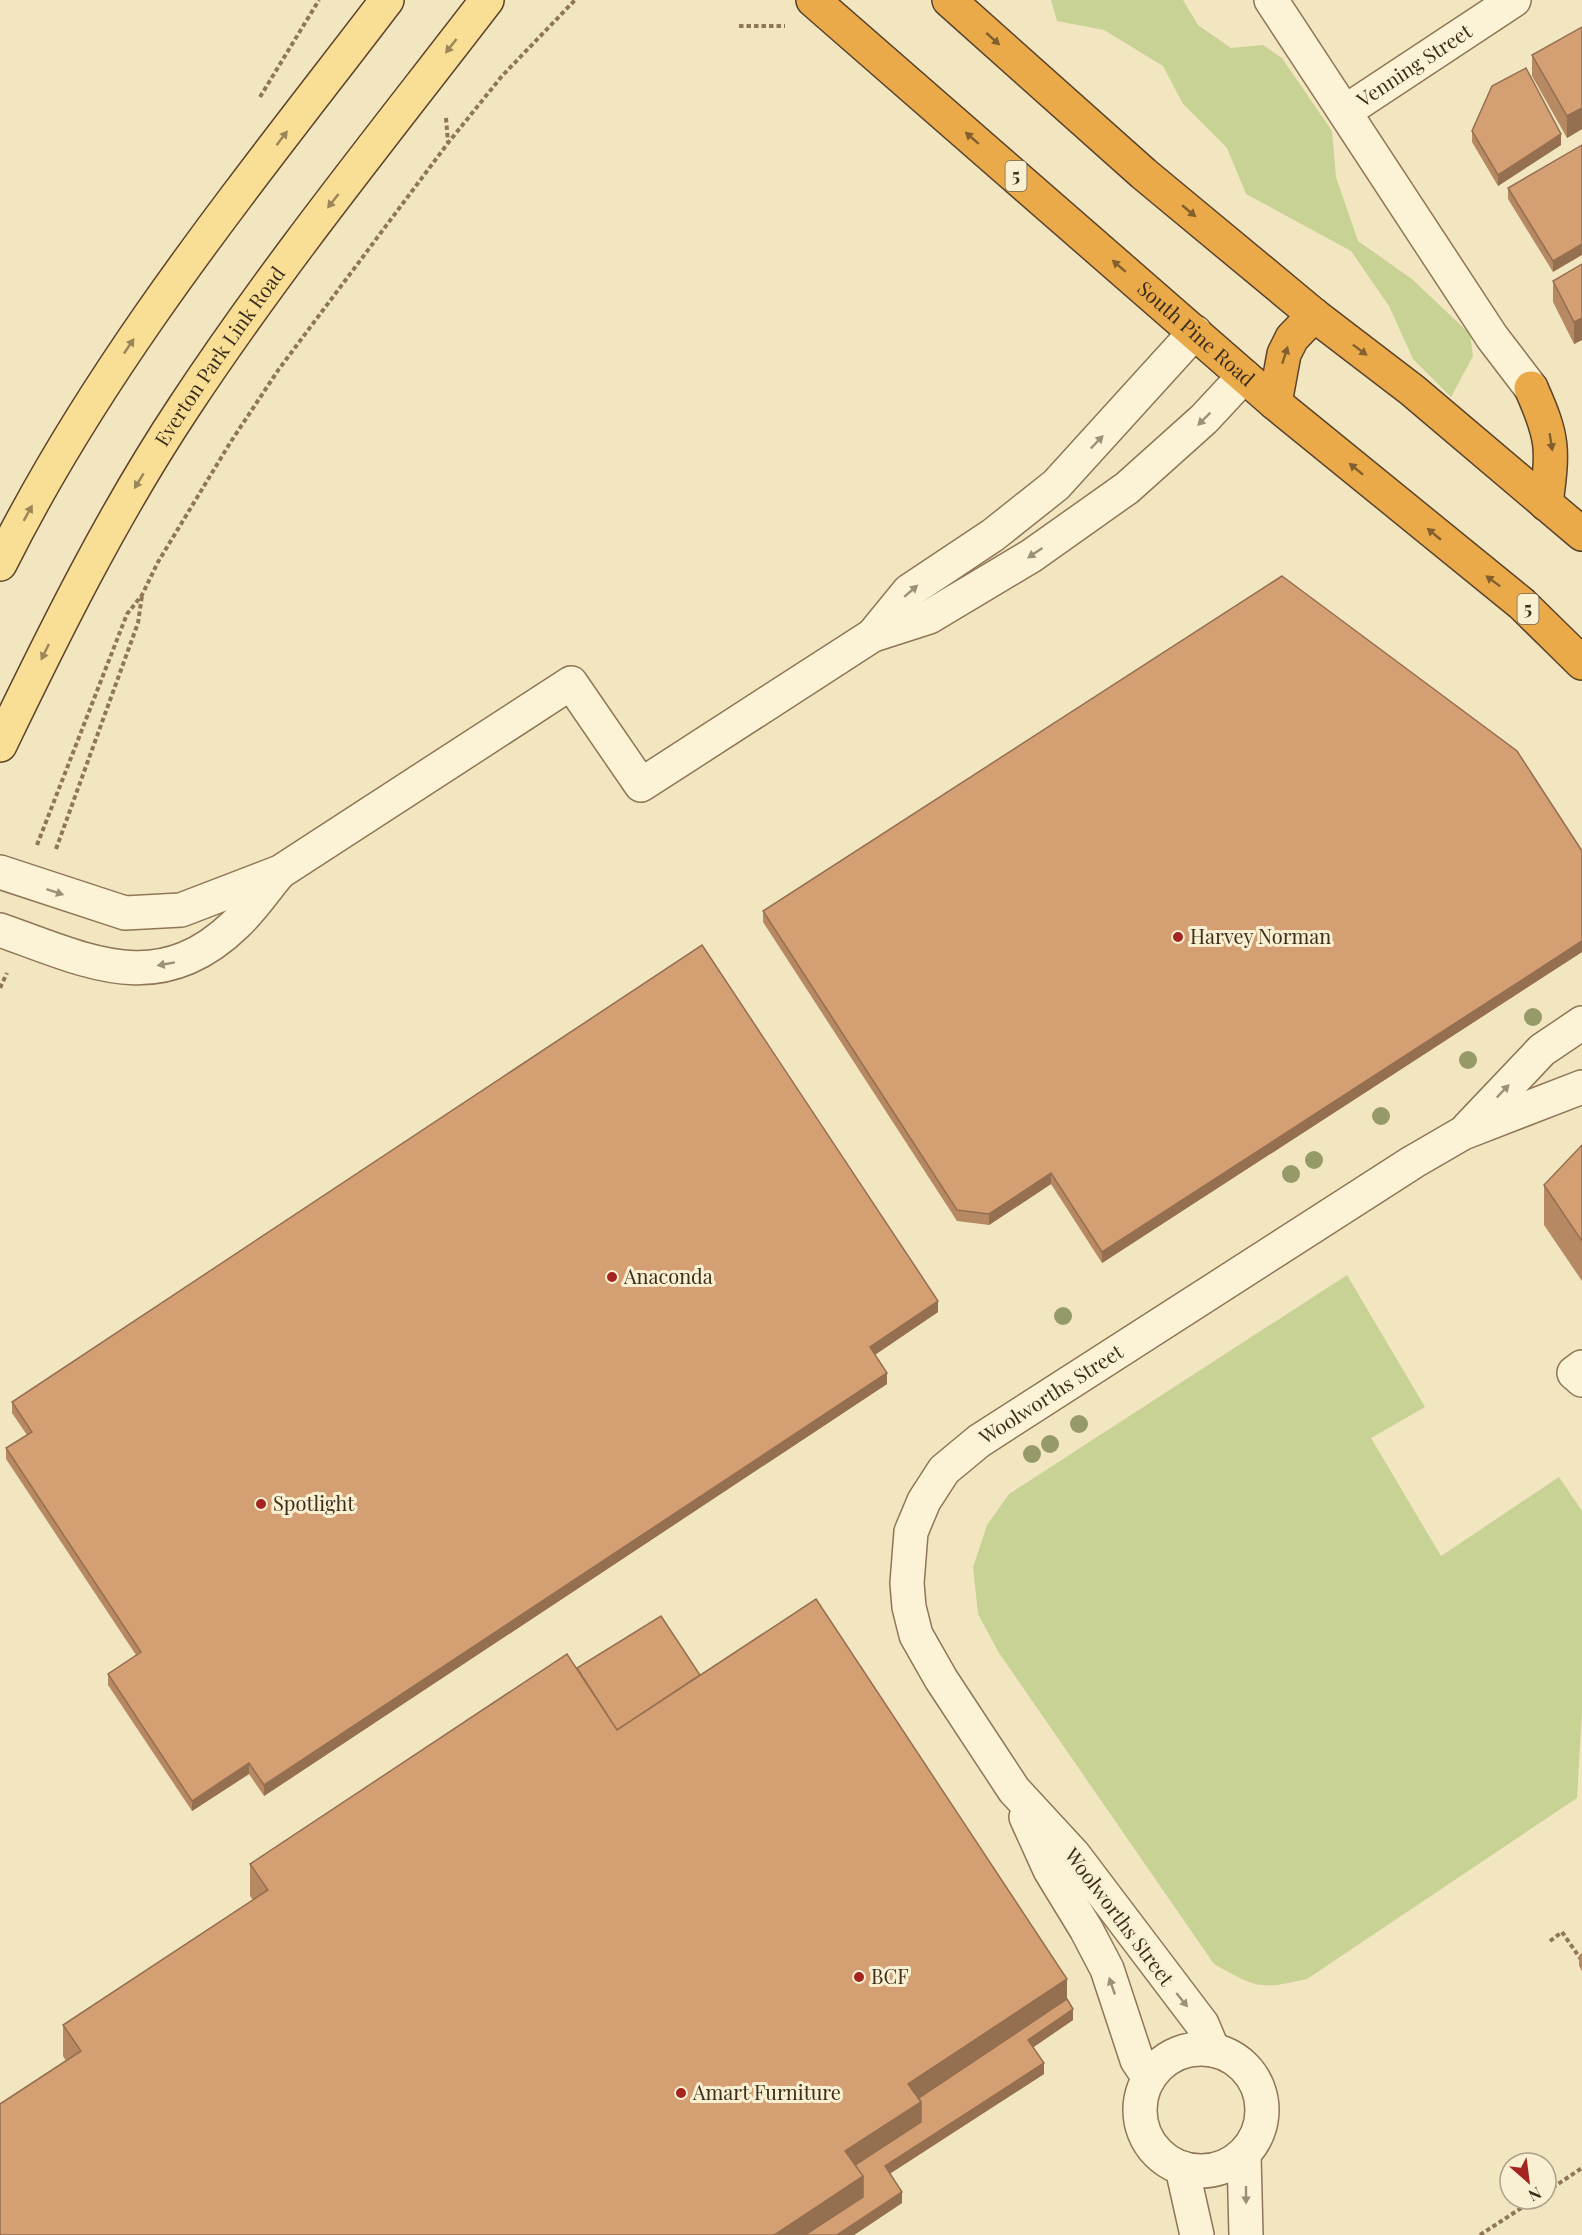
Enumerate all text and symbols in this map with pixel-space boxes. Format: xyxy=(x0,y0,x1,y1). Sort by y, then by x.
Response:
street label: Venning Street xyxy=(1350,16,1477,113)
one-way arrow xyxy=(985,32,1000,45)
one-way arrow xyxy=(446,39,458,54)
one-way arrow xyxy=(275,131,287,146)
one-way arrow xyxy=(965,132,980,145)
road number: 5 xyxy=(1006,161,1026,191)
one-way arrow xyxy=(326,193,339,209)
one-way arrow xyxy=(1181,205,1197,218)
street label: Everton Park Link Road xyxy=(147,260,290,451)
one-way arrow xyxy=(1112,260,1127,273)
street label: South Pine Road xyxy=(1132,274,1262,392)
one-way arrow xyxy=(123,338,134,354)
one-way arrow xyxy=(1353,344,1368,356)
one-way arrow xyxy=(1281,346,1291,364)
one-way arrow xyxy=(1197,411,1211,425)
one-way arrow xyxy=(1547,433,1556,452)
one-way arrow xyxy=(1090,435,1104,450)
one-way arrow xyxy=(1349,463,1364,476)
one-way arrow xyxy=(134,473,145,489)
one-way arrow xyxy=(23,504,33,521)
one-way arrow xyxy=(1427,528,1442,541)
one-way arrow xyxy=(1027,547,1043,558)
one-way arrow xyxy=(1485,575,1501,588)
one-way arrow xyxy=(903,585,918,598)
road number: 5 xyxy=(1518,594,1538,624)
one-way arrow xyxy=(41,643,50,660)
one-way arrow xyxy=(46,888,64,897)
place label: Harvey Norman xyxy=(1190,922,1331,949)
marker: Harvey Norman xyxy=(1171,930,1185,944)
one-way arrow xyxy=(156,959,175,968)
one-way arrow xyxy=(1496,1084,1510,1098)
place label: Anaconda xyxy=(623,1262,713,1289)
marker: Anaconda xyxy=(605,1270,619,1284)
street label: Woolworths Street xyxy=(972,1337,1128,1450)
place label: Spotlight xyxy=(273,1489,355,1516)
marker: Spotlight xyxy=(254,1497,268,1511)
street label: Woolworths Street xyxy=(1059,1841,1181,1991)
place label: BCF xyxy=(871,1962,909,1989)
marker: BCF xyxy=(852,1970,866,1984)
one-way arrow xyxy=(1107,1977,1117,1995)
one-way arrow xyxy=(1176,1992,1189,2008)
place label: Amart Furniture xyxy=(692,2078,841,2105)
marker: Amart Furniture xyxy=(674,2086,688,2100)
north arrow xyxy=(1498,2151,1558,2211)
text: N xyxy=(1525,2183,1545,2207)
one-way arrow xyxy=(1241,2185,1251,2204)

